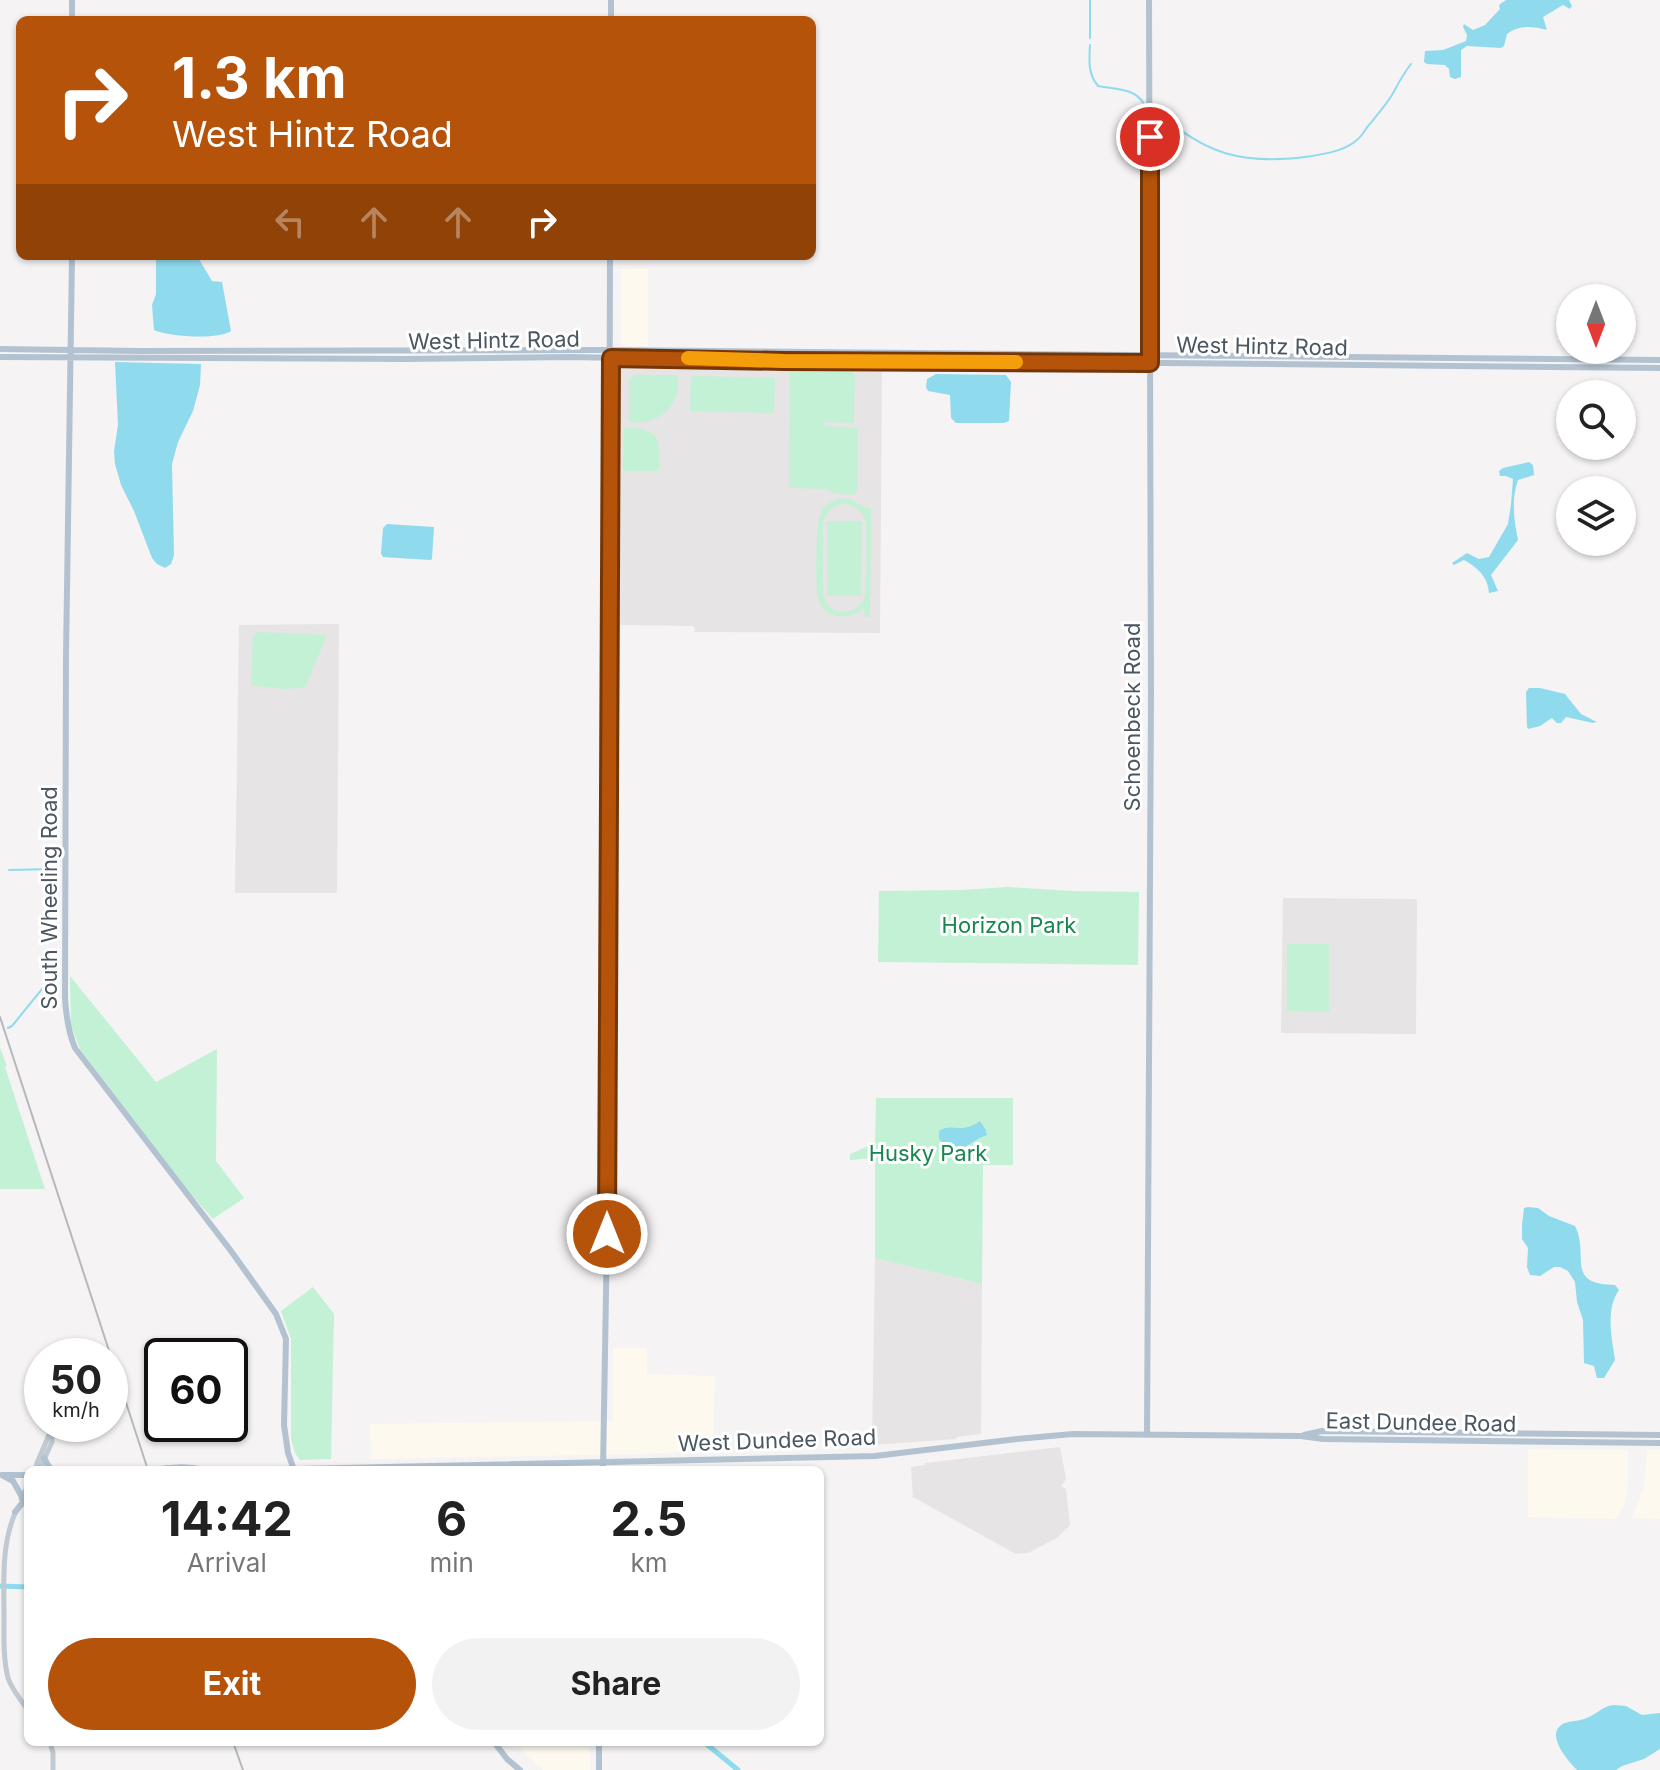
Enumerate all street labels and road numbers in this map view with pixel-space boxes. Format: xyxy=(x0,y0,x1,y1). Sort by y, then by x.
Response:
street label: West Hintz Road xyxy=(408,326,580,354)
street label: West Hintz Road xyxy=(1176,332,1348,360)
street label: Schoenbeck Road xyxy=(1119,623,1145,811)
street label: South Wheeling Road xyxy=(36,786,62,1010)
street label: East Dundee Road xyxy=(1325,1407,1517,1437)
street label: West Dundee Road xyxy=(677,1424,877,1456)

